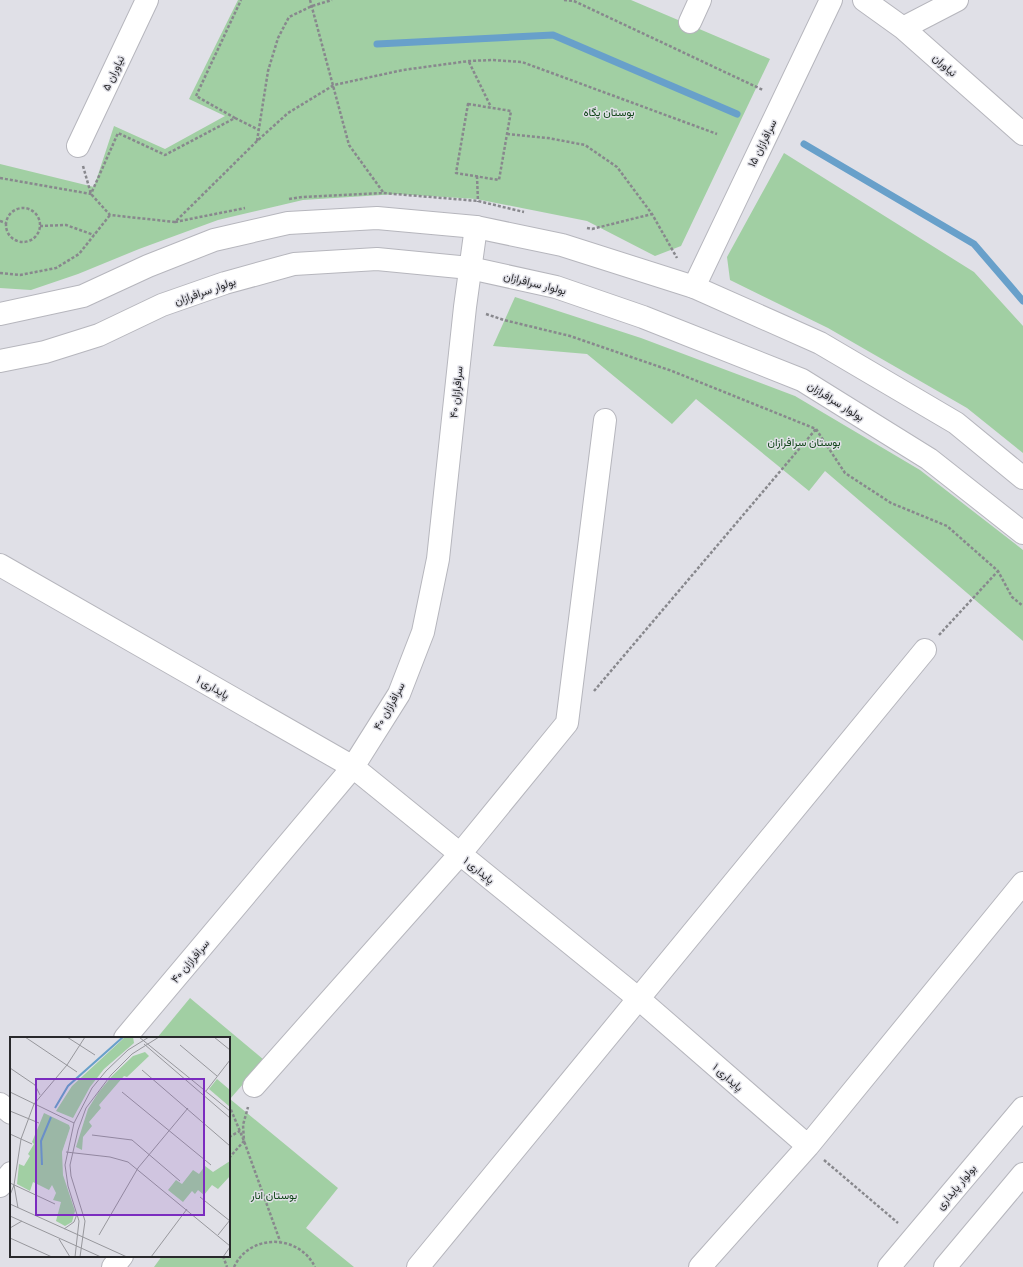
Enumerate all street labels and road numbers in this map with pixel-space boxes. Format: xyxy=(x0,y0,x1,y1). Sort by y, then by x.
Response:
street label: نیاوران xyxy=(930,50,960,80)
street label: نیاوران ۵ xyxy=(99,53,127,93)
street label: سرافرازان ۱۵ xyxy=(744,117,780,169)
street label: بولوار سرافرازان xyxy=(502,268,568,298)
street label: بولوار سرافرازان xyxy=(172,274,238,308)
street label: سرافرازان ۴۰ xyxy=(446,365,466,419)
street label: بولوار سرافرازان xyxy=(805,378,867,424)
street label: پایداری ۱ xyxy=(194,672,232,703)
street label: سرافرازان ۴۰ xyxy=(370,679,408,732)
street label: پایداری ۱ xyxy=(460,853,497,887)
street label: سرافرازان ۴۰ xyxy=(168,936,212,986)
street label: پایداری ۱ xyxy=(709,1060,746,1095)
street label: بولوار پایداری xyxy=(933,1161,980,1213)

